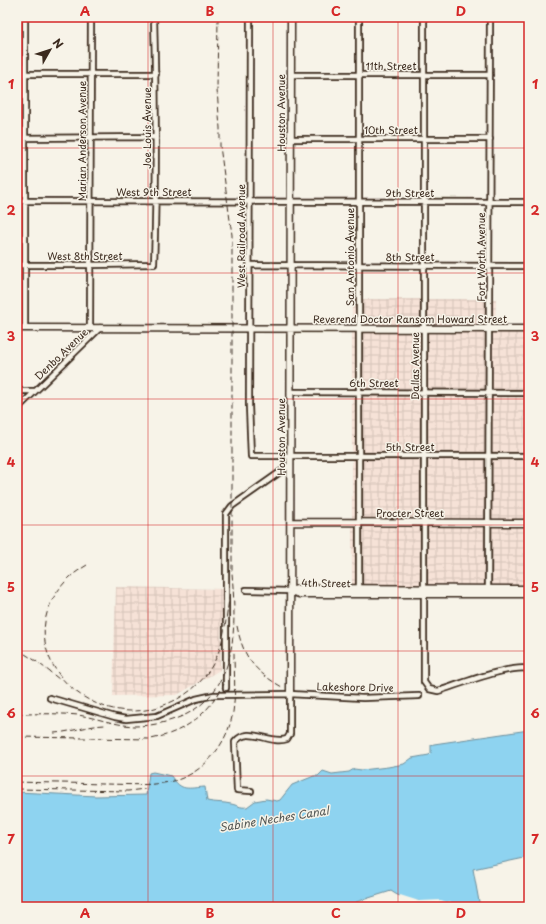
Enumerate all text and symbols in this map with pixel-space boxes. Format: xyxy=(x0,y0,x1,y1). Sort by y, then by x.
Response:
text: A xyxy=(80,1,90,20)
text: B xyxy=(206,1,215,20)
text: C xyxy=(331,1,341,20)
text: D xyxy=(456,1,466,20)
north arrow xyxy=(30,30,70,70)
text: N xyxy=(49,35,68,52)
street label: 11th Street xyxy=(365,58,417,73)
text: 1 xyxy=(8,74,14,93)
street label: Houston Avenue xyxy=(273,74,288,152)
text: 1 xyxy=(532,74,538,93)
street label: Marian Anderson Avenue xyxy=(74,80,89,201)
street label: Joe Louis Avenue xyxy=(139,87,154,169)
street label: 10th Street xyxy=(364,122,418,137)
street label: West Railroad Avenue xyxy=(233,183,248,288)
street label: West 9th Street xyxy=(116,184,192,199)
street label: 9th Street xyxy=(386,185,434,200)
text: 2 xyxy=(6,200,16,219)
text: 2 xyxy=(530,200,540,219)
street label: San Antonio Avenue xyxy=(342,207,357,306)
street label: Fort Worth Avenue xyxy=(473,212,488,302)
street label: West 8th Street xyxy=(47,248,123,263)
street label: 8th Street xyxy=(385,249,435,264)
street label: Reverend Doctor Ransom Howard Street xyxy=(313,311,507,326)
street label: Denbo Avenue xyxy=(31,324,91,383)
text: 3 xyxy=(7,326,16,345)
text: 3 xyxy=(531,326,540,345)
street label: Dallas Avenue xyxy=(407,331,422,400)
street label: 6th Street xyxy=(349,375,399,390)
street label: Houston Avenue xyxy=(273,398,288,476)
street label: 5th Street xyxy=(385,439,435,454)
text: 4 xyxy=(7,452,16,471)
text: 4 xyxy=(531,452,540,471)
street label: Procter Street xyxy=(376,505,444,520)
street label: 4th Street xyxy=(301,575,351,590)
text: 5 xyxy=(7,577,15,596)
text: 5 xyxy=(531,577,539,596)
street label: Lakeshore Drive xyxy=(316,678,394,695)
text: 6 xyxy=(6,703,16,722)
text: 6 xyxy=(530,703,540,722)
water label: Sabine Neches Canal xyxy=(218,801,332,836)
text: 7 xyxy=(7,829,15,848)
text: 7 xyxy=(531,829,539,848)
text: A xyxy=(80,903,90,922)
text: B xyxy=(206,903,215,922)
text: C xyxy=(331,903,341,922)
text: D xyxy=(456,903,466,922)

